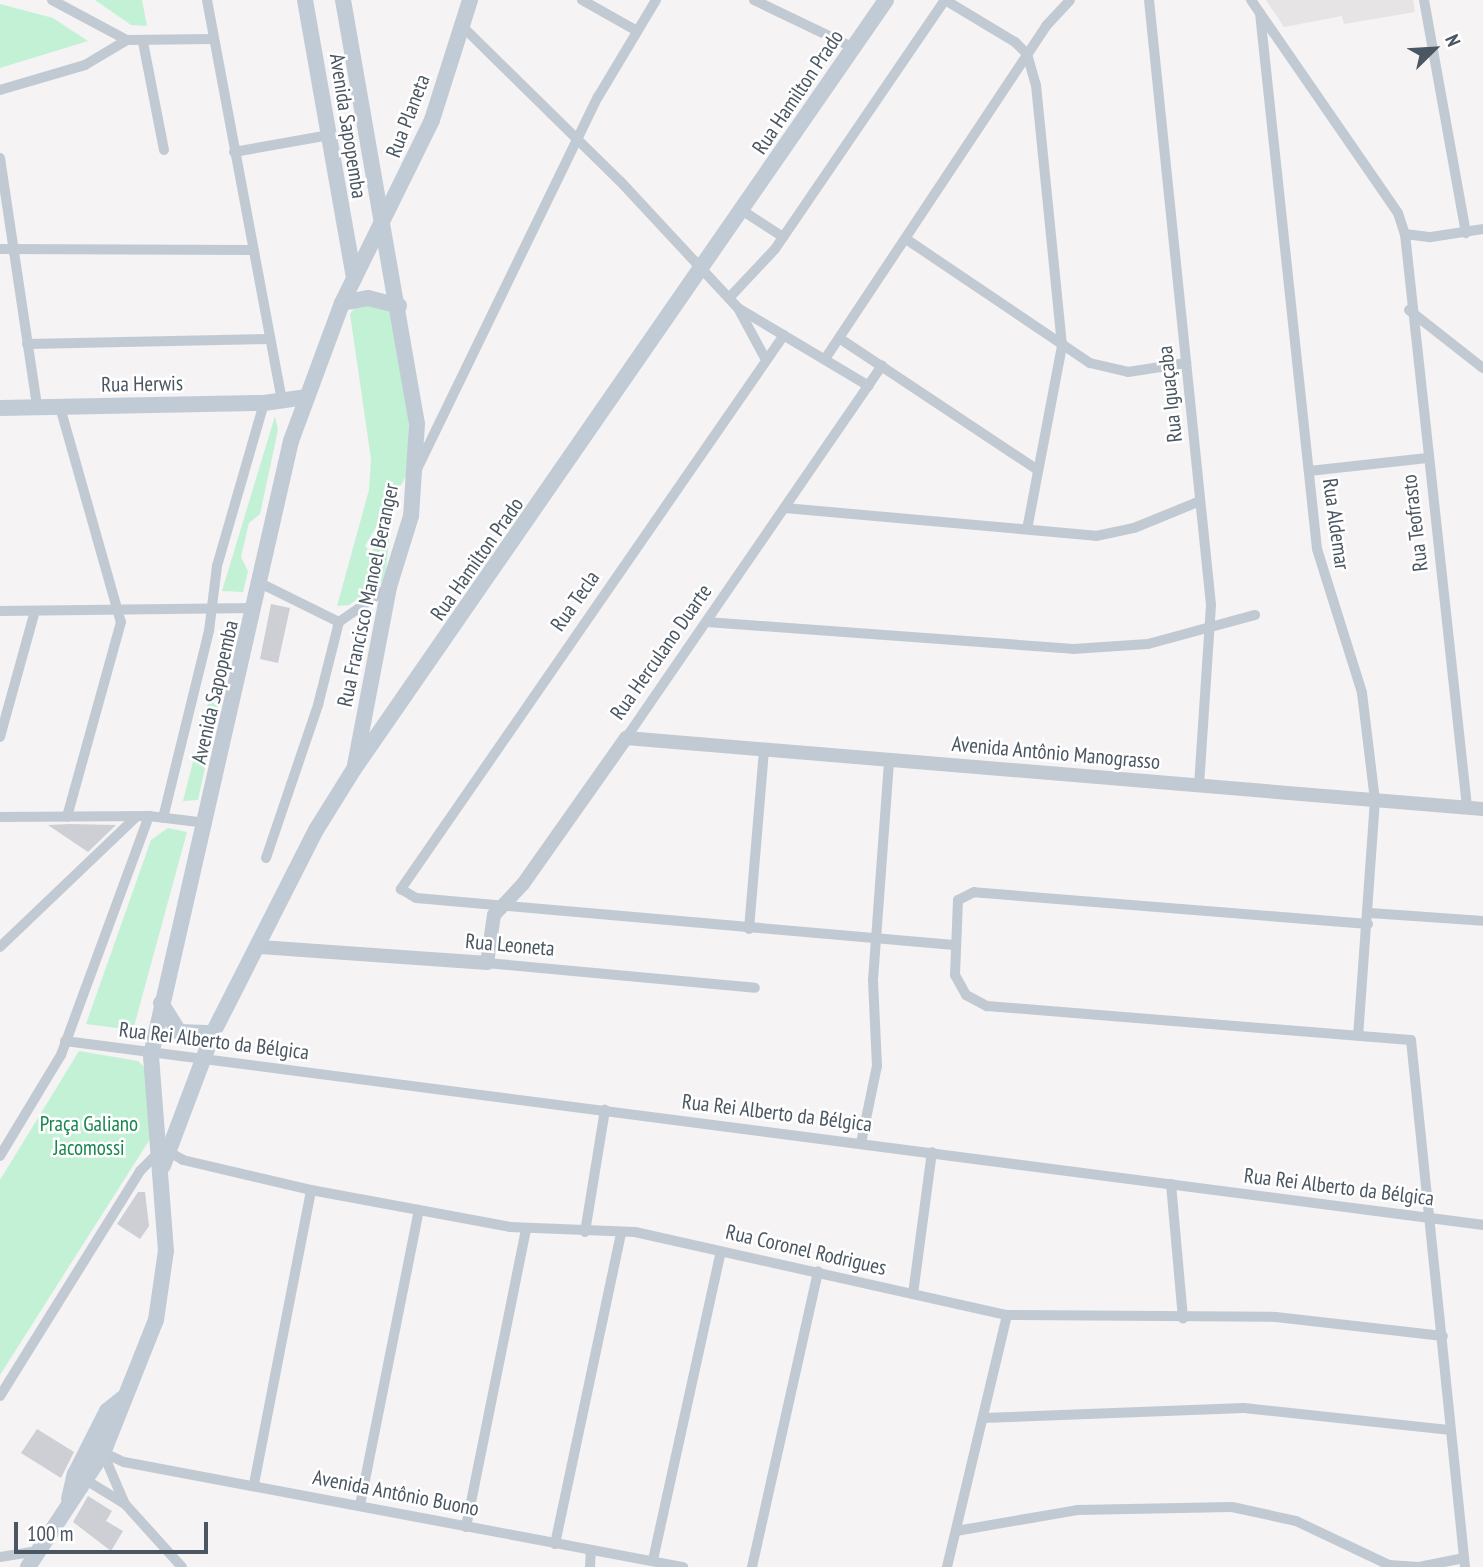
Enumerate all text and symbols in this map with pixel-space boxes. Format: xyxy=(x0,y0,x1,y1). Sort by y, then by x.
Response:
north arrow xyxy=(1399,14,1469,84)
street label: Rua Hamilton Prado xyxy=(747,25,849,159)
text: N xyxy=(1440,31,1466,50)
street label: Avenida Sapopemba xyxy=(324,52,372,200)
street label: Rua Planeta xyxy=(381,71,435,161)
street label: Rua Iguaçaba xyxy=(1152,344,1188,444)
street label: Rua Herwis xyxy=(101,371,183,397)
street label: Rua Teofrasto xyxy=(1397,473,1433,573)
street label: Rua Aldemar xyxy=(1317,476,1355,572)
street label: Rua Francisco Manoel Beranger xyxy=(332,481,404,709)
street label: Rua Hamilton Prado xyxy=(425,493,529,625)
street label: Rua Tecla xyxy=(545,566,605,636)
street label: Rua Herculano Duarte xyxy=(605,579,717,725)
street label: Avenida Sapopemba xyxy=(186,618,244,766)
street label: Avenida Antônio Manograsso xyxy=(951,731,1161,775)
street label: Rua Leoneta xyxy=(464,929,556,961)
street label: Rua Rei Alberto da Bélgica xyxy=(117,1017,311,1065)
street label: Rua Rei Alberto da Bélgica xyxy=(680,1089,874,1137)
park label: Praça Galiano Jacomossi xyxy=(40,1111,138,1161)
street label: Rua Rei Alberto da Bélgica xyxy=(1242,1163,1436,1211)
street label: Rua Coronel Rodrigues xyxy=(723,1219,889,1281)
street label: Avenida Antônio Buono xyxy=(310,1464,482,1522)
scale bar xyxy=(18,1508,212,1552)
text: 100 m xyxy=(27,1520,73,1547)

